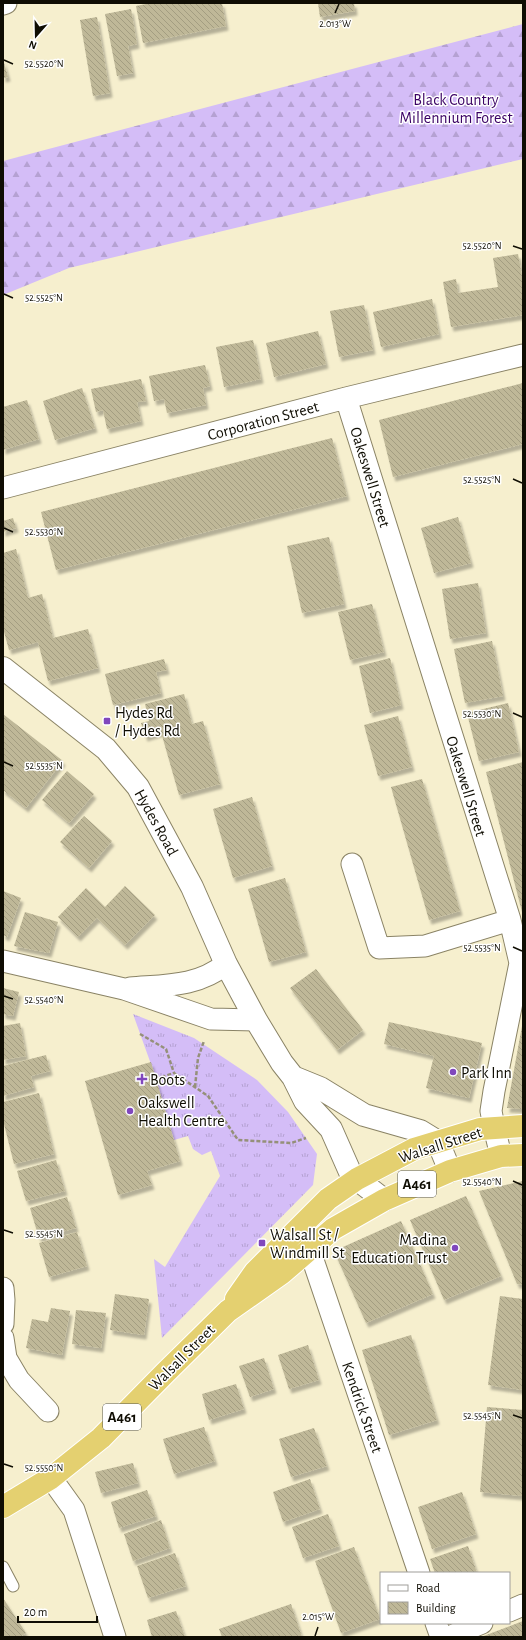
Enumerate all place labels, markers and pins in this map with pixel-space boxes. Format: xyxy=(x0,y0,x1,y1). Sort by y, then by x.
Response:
place label: Hydes Rd / Hydes Rd xyxy=(115,705,180,740)
marker: Hydes Rd / Hydes Rd xyxy=(102,716,112,726)
place label: Park Inn xyxy=(461,1065,512,1081)
marker: Park Inn xyxy=(448,1067,458,1077)
place label: Boots xyxy=(150,1072,185,1088)
marker: Boots xyxy=(137,1074,147,1084)
place label: Oakswell Health Centre xyxy=(138,1095,225,1129)
marker: Oakswell Health Centre xyxy=(125,1106,135,1116)
place label: Walsall St / Windmill St xyxy=(270,1227,345,1261)
place label: Madina Education Trust xyxy=(351,1232,447,1266)
marker: Walsall St / Windmill St xyxy=(257,1238,267,1248)
marker: Madina Education Trust xyxy=(450,1243,460,1253)

